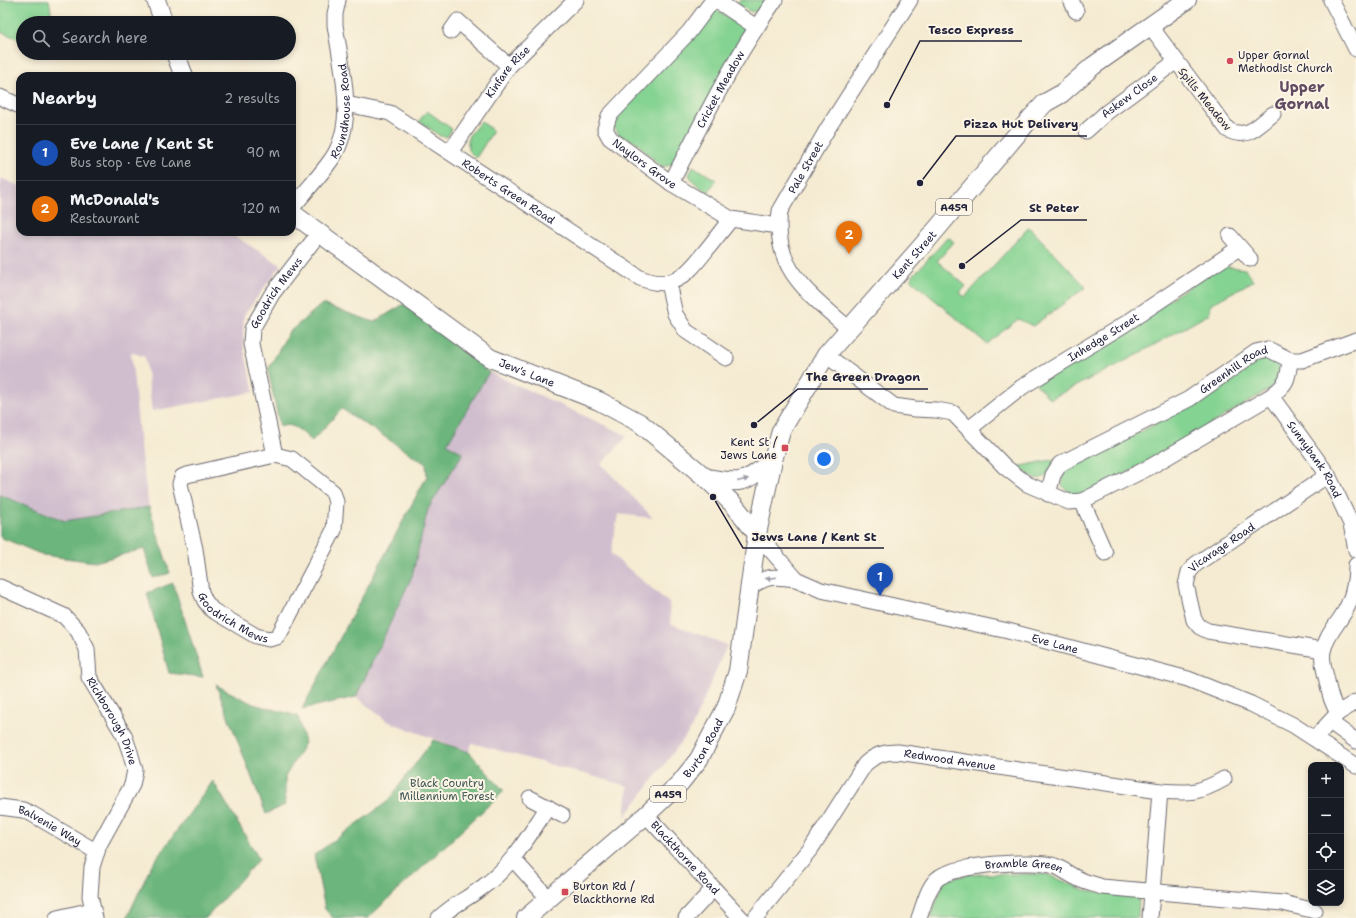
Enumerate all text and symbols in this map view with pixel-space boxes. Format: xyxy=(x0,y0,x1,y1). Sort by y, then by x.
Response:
search box xyxy=(16,16,296,60)
callout: Tesco Express xyxy=(920,17,1022,41)
text: Tesco Express xyxy=(928,22,1014,38)
icon: search xyxy=(30,27,52,49)
text: Search here xyxy=(62,28,148,48)
street label: Kinfare Rise xyxy=(482,43,533,101)
street label: Cricket Meadow xyxy=(693,48,749,131)
place label: Upper Gornal Methodist Church xyxy=(1238,48,1333,76)
marker: Upper Gornal Methodist Church xyxy=(1225,56,1235,66)
street label: Roundhouse Road xyxy=(327,62,354,162)
street label: Spills Meadow xyxy=(1175,65,1235,134)
street label: Askew Close xyxy=(1098,70,1161,122)
district label: Upper Gornal xyxy=(1275,77,1329,114)
text: Nearby xyxy=(32,87,97,109)
text: 2 results xyxy=(224,90,280,107)
callout: Pizza Hut Delivery xyxy=(956,112,1087,136)
text: Pizza Hut Delivery xyxy=(964,116,1078,132)
text: Eve Lane / Kent St xyxy=(70,134,213,154)
street label: Naylors Grove xyxy=(609,135,679,193)
street label: Pale Street xyxy=(785,138,827,196)
text: 1 xyxy=(42,144,48,161)
text: 90 m xyxy=(246,144,280,161)
text: Bus stop · Eve Lane xyxy=(70,154,191,171)
street label: Roberts Green Road xyxy=(459,156,558,228)
text: McDonald's xyxy=(70,190,160,210)
callout: St Peter xyxy=(1021,196,1087,220)
road number: A459 xyxy=(936,199,972,215)
text: 2 xyxy=(40,200,50,217)
text: 120 m xyxy=(242,200,280,217)
text: St Peter xyxy=(1029,200,1080,216)
text: Restaurant xyxy=(70,210,140,227)
pin: 2 xyxy=(836,221,862,254)
street label: Kent Street xyxy=(889,227,940,283)
street label: Goodrich Mews xyxy=(247,254,306,332)
street label: Inhedge Street xyxy=(1065,310,1142,365)
street label: Greenhill Road xyxy=(1196,342,1269,398)
street label: Jew's Lane xyxy=(496,355,557,391)
callout: The Green Dragon xyxy=(798,365,928,389)
text: The Green Dragon xyxy=(806,369,920,385)
street label: Sunnybank Road xyxy=(1283,418,1345,500)
place label: Kent St / Jews Lane xyxy=(720,435,778,463)
marker: Kent St / Jews Lane xyxy=(780,443,790,453)
your location xyxy=(814,449,834,469)
one-way arrow xyxy=(737,477,749,483)
street label: Vicarage Road xyxy=(1185,519,1258,576)
callout: Jews Lane / Kent St xyxy=(743,524,884,548)
text: Jews Lane / Kent St xyxy=(752,529,877,545)
pin: 1 xyxy=(867,563,893,596)
one-way arrow xyxy=(765,574,777,581)
street label: Goodrich Mews xyxy=(194,590,270,647)
street label: Eve Lane xyxy=(1030,631,1080,657)
street label: Richborough Drive xyxy=(83,674,140,767)
street label: Burton Road xyxy=(680,716,727,781)
street label: Redwood Avenue xyxy=(903,746,997,774)
map controls xyxy=(1308,762,1344,906)
button: + xyxy=(1308,762,1344,798)
park label: Black Country Millennium Forest xyxy=(399,776,495,804)
road number: A459 xyxy=(650,786,686,802)
button: − xyxy=(1308,798,1344,834)
street label: Balvenie Way xyxy=(17,802,84,849)
street label: Blackthorne Road xyxy=(647,818,723,898)
button: locate xyxy=(1308,834,1344,870)
street label: Bramble Green xyxy=(984,856,1066,877)
button: layers xyxy=(1308,870,1344,906)
place label: Burton Rd / Blackthorne Rd xyxy=(573,879,655,907)
marker: Burton Rd / Blackthorne Rd xyxy=(560,887,570,897)

